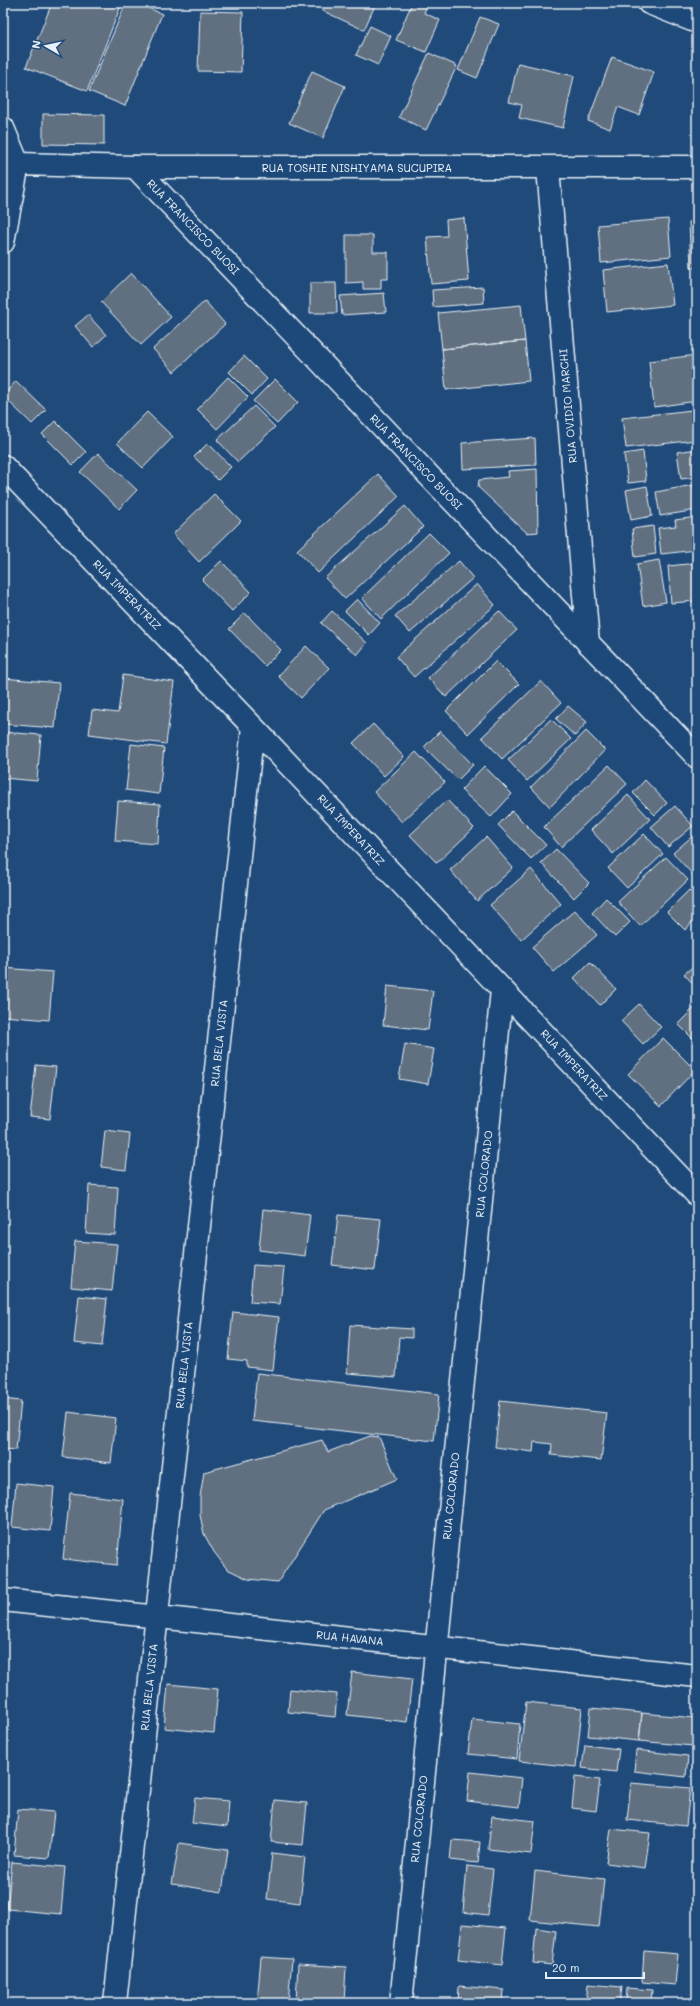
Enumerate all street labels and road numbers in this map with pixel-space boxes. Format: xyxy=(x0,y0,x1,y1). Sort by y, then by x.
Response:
street label: RUA TOSHIE NISHIYAMA SUCUPIRA xyxy=(262,160,452,175)
street label: RUA FRANCISCO BUOSI xyxy=(144,176,243,278)
street label: RUA OVIDIO MARCHI xyxy=(555,348,580,464)
street label: RUA FRANCISCO BUOSI xyxy=(367,411,466,513)
street label: RUA IMPERATRIZ xyxy=(90,556,165,633)
street label: RUA IMPERATRIZ xyxy=(314,791,389,869)
street label: RUA BELA VISTA xyxy=(206,999,231,1087)
street label: RUA IMPERATRIZ xyxy=(537,1026,612,1104)
street label: RUA COLORADO xyxy=(471,1129,496,1218)
street label: RUA BELA VISTA xyxy=(171,1321,196,1409)
street label: RUA COLORADO xyxy=(438,1451,463,1540)
street label: RUA HAVANA xyxy=(315,1626,385,1649)
street label: RUA BELA VISTA xyxy=(136,1643,161,1731)
street label: RUA COLORADO xyxy=(406,1774,431,1863)

